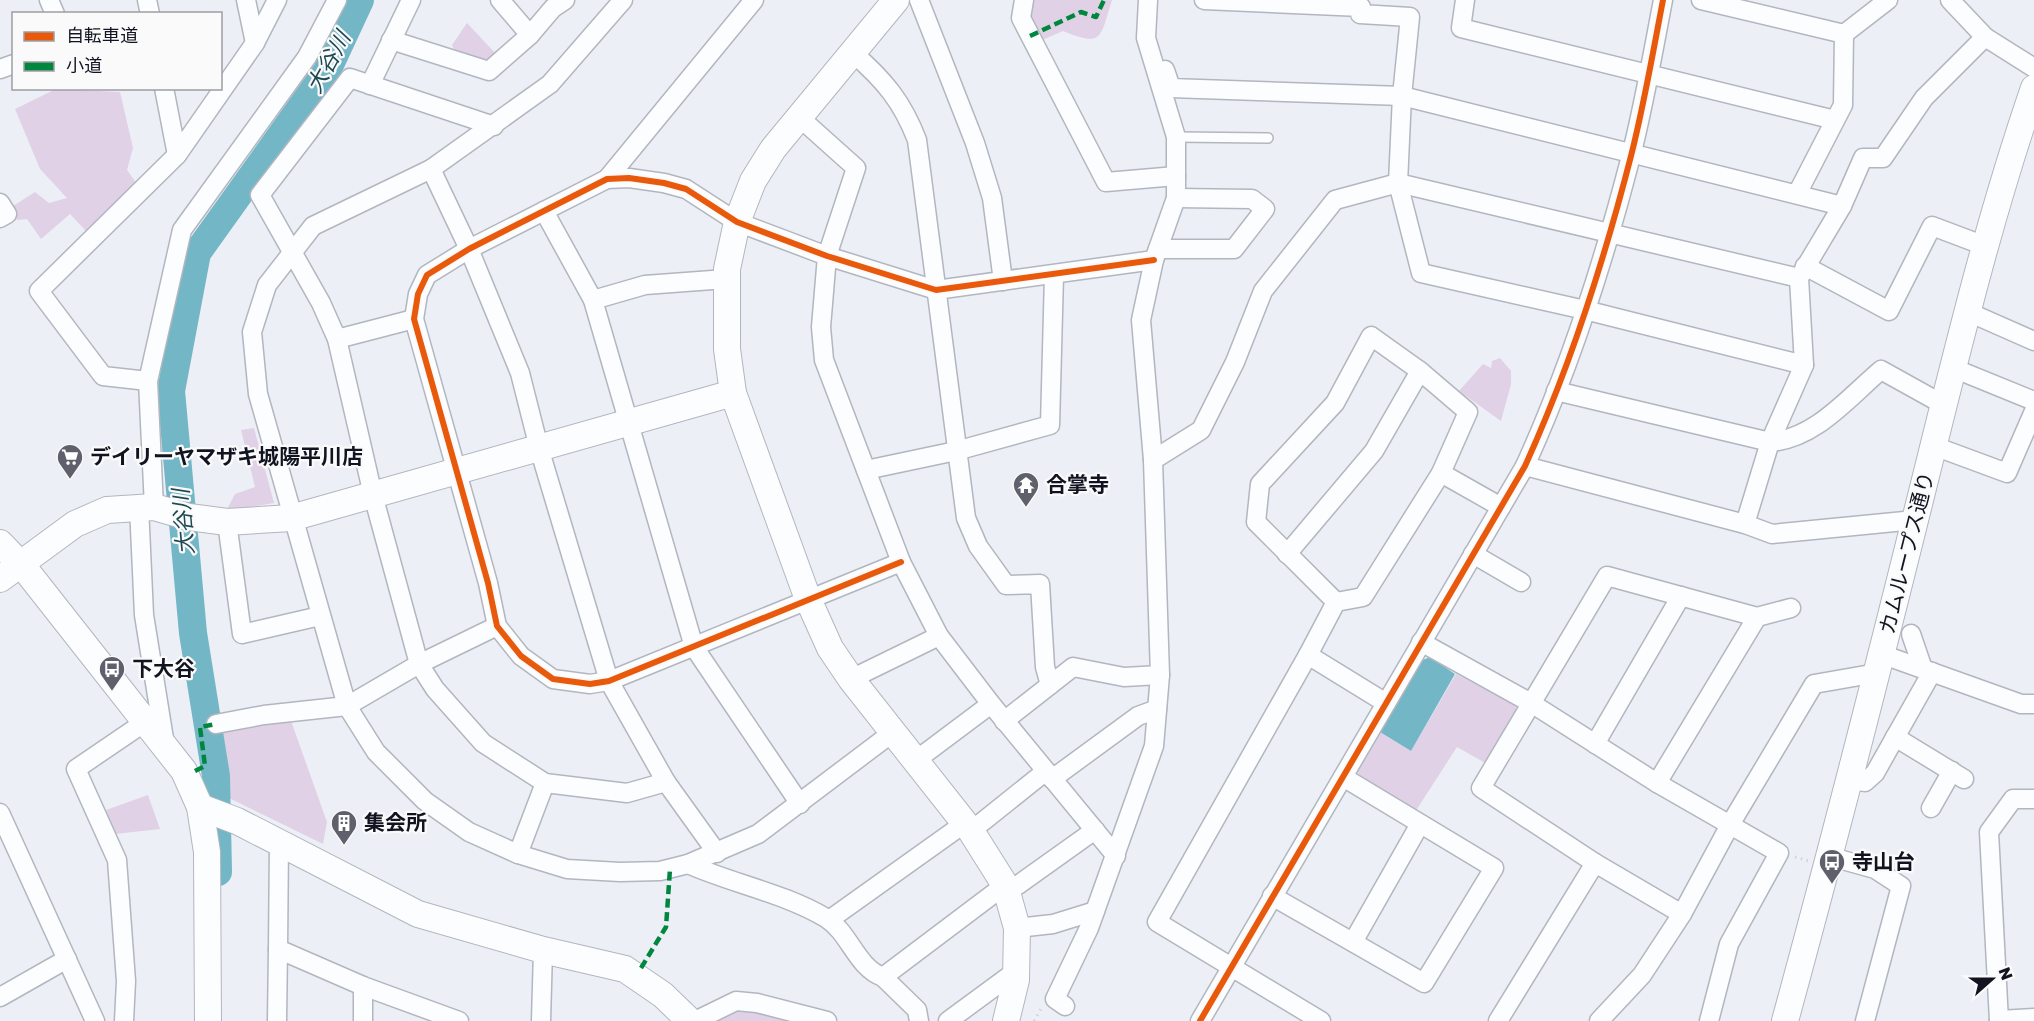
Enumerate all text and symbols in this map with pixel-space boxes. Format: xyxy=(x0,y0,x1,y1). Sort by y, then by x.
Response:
legend xyxy=(12,12,222,90)
text: 自転車道 xyxy=(66,24,138,46)
water label: 大谷川 xyxy=(300,25,356,97)
text: 小道 xyxy=(66,54,102,76)
supermarket icon: デイリーヤマザキ城陽平川店 xyxy=(55,442,85,480)
place label: デイリーヤマザキ城陽平川店 xyxy=(90,443,363,469)
street label: カムループス通り xyxy=(1873,469,1939,637)
temple icon: 合掌寺 xyxy=(1011,470,1041,508)
place label: 合掌寺 xyxy=(1046,471,1109,497)
water label: 大谷川 xyxy=(166,486,199,556)
bus stop icon: 下大谷 xyxy=(97,654,127,692)
place label: 下大谷 xyxy=(132,655,195,681)
building icon: 集会所 xyxy=(329,808,359,846)
place label: 集会所 xyxy=(364,809,427,835)
bus stop icon: 寺山台 xyxy=(1817,847,1847,885)
place label: 寺山台 xyxy=(1852,848,1915,874)
north arrow xyxy=(1962,949,2022,1009)
text: N xyxy=(1994,964,2018,983)

